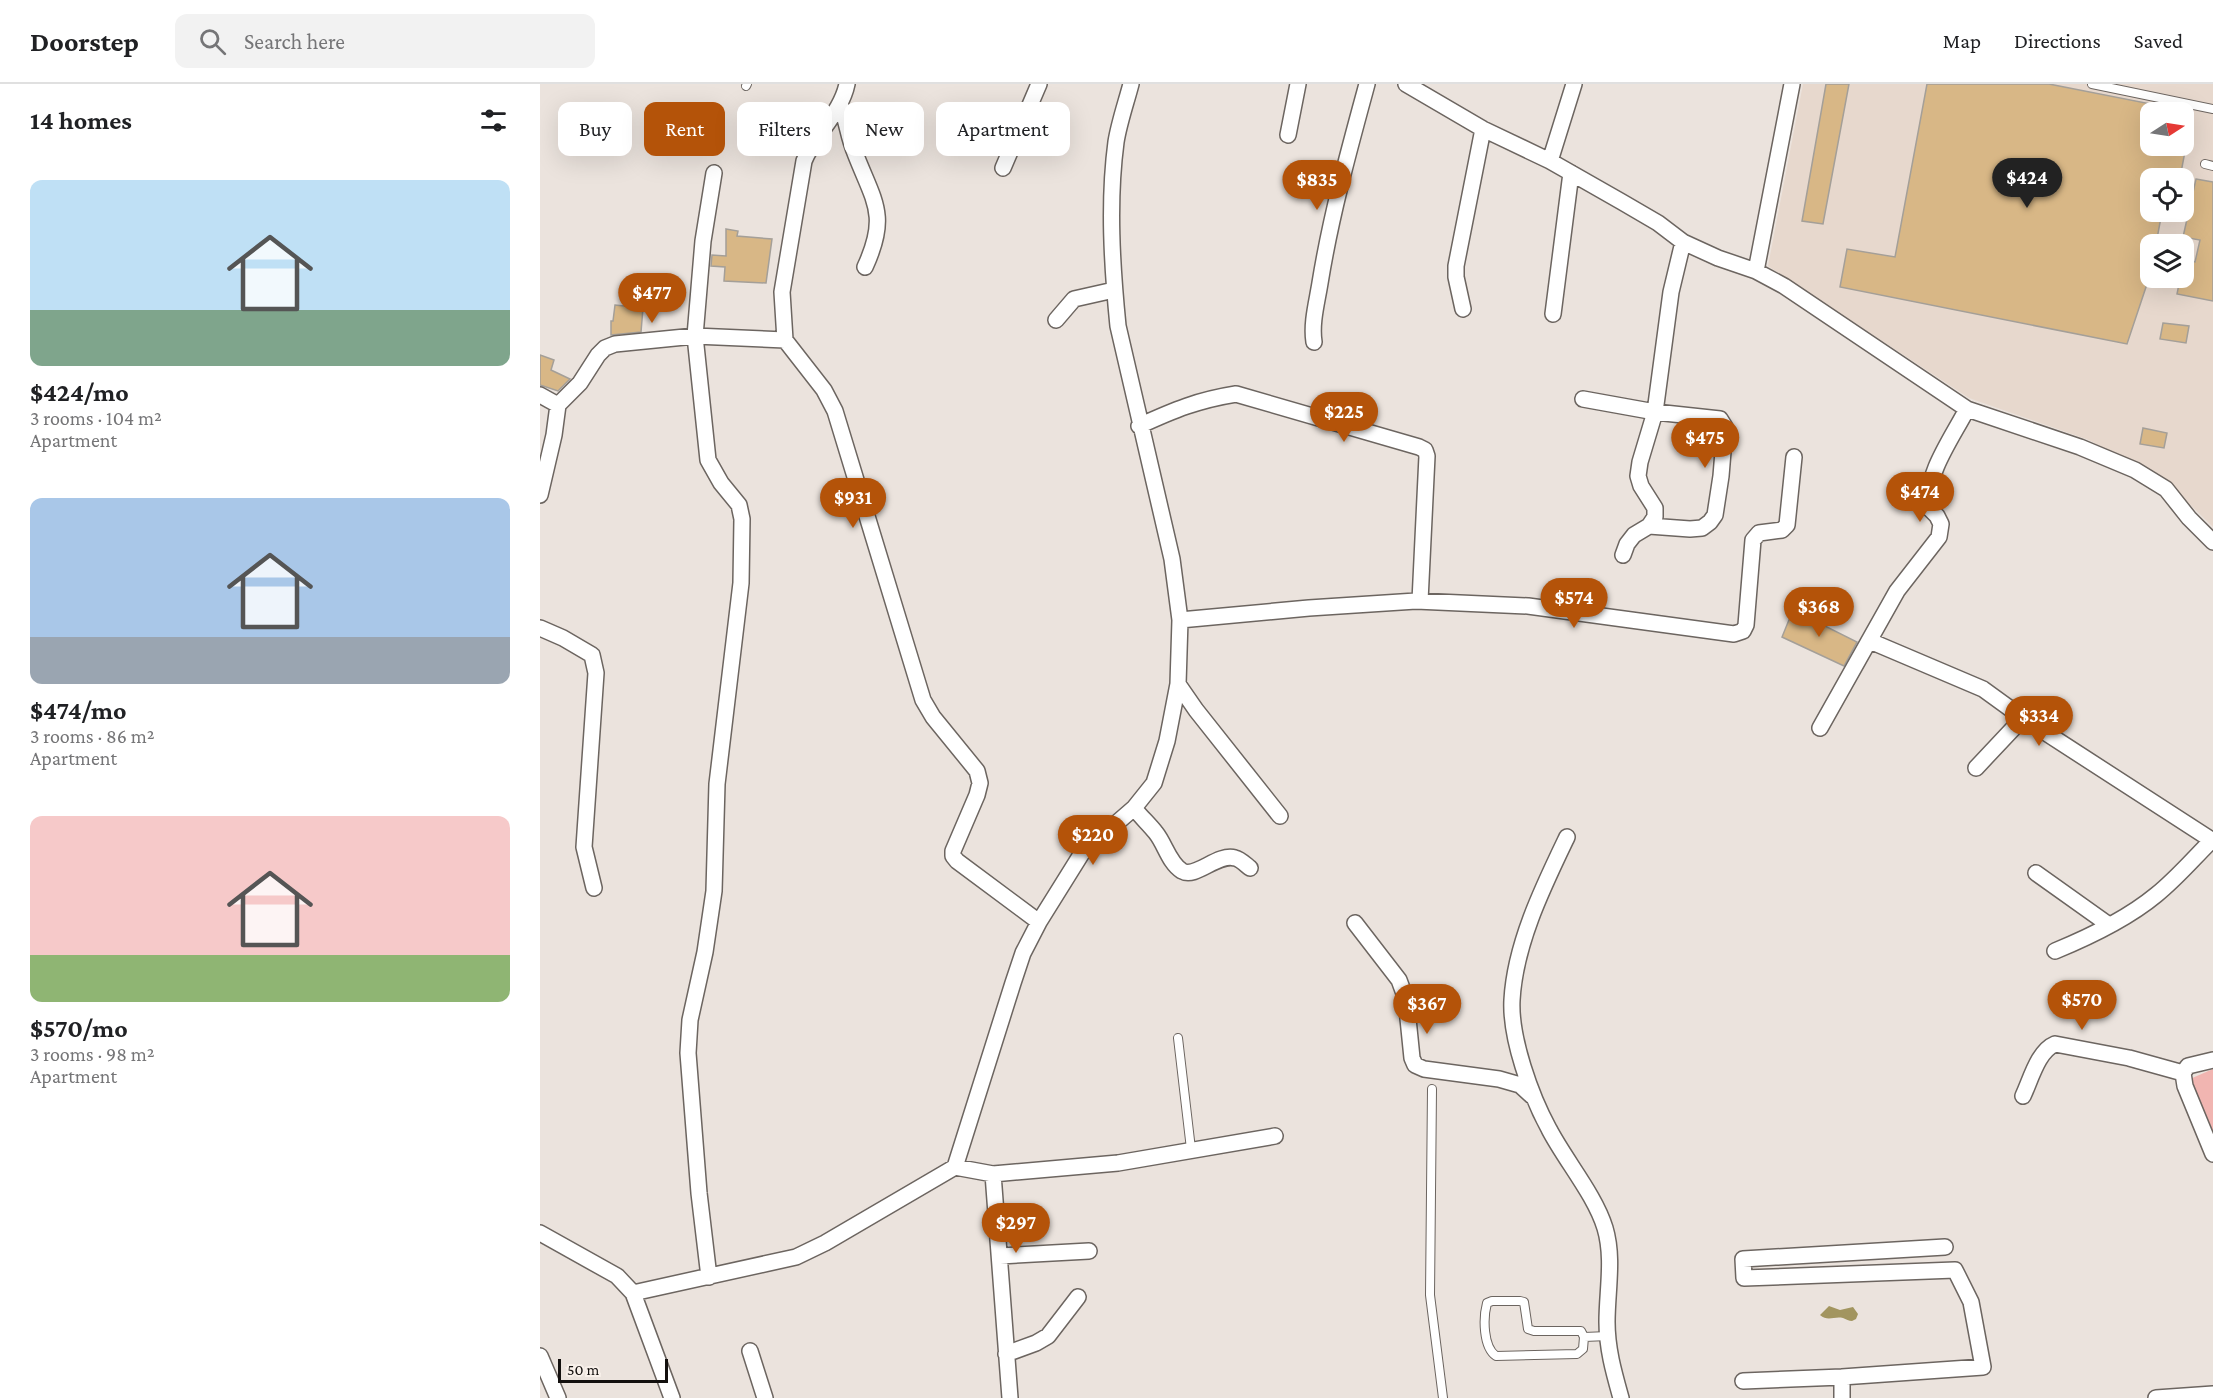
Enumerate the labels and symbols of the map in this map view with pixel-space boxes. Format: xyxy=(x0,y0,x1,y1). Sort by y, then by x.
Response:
north arrow xyxy=(2140,102,2194,156)
pin: $424 xyxy=(1991,158,2063,209)
pin: $835 xyxy=(1281,160,1353,211)
pin: $477 xyxy=(616,273,688,324)
pin: $225 xyxy=(1308,392,1380,443)
pin: $475 xyxy=(1669,418,1741,469)
pin: $474 xyxy=(1884,472,1956,523)
pin: $931 xyxy=(817,478,889,529)
pin: $574 xyxy=(1538,578,1610,629)
pin: $368 xyxy=(1783,587,1855,638)
pin: $334 xyxy=(2003,696,2075,747)
pin: $220 xyxy=(1057,815,1129,866)
pin: $570 xyxy=(2046,980,2118,1031)
pin: $367 xyxy=(1391,984,1463,1035)
pin: $297 xyxy=(980,1203,1052,1254)
scale bar xyxy=(558,1356,668,1384)

